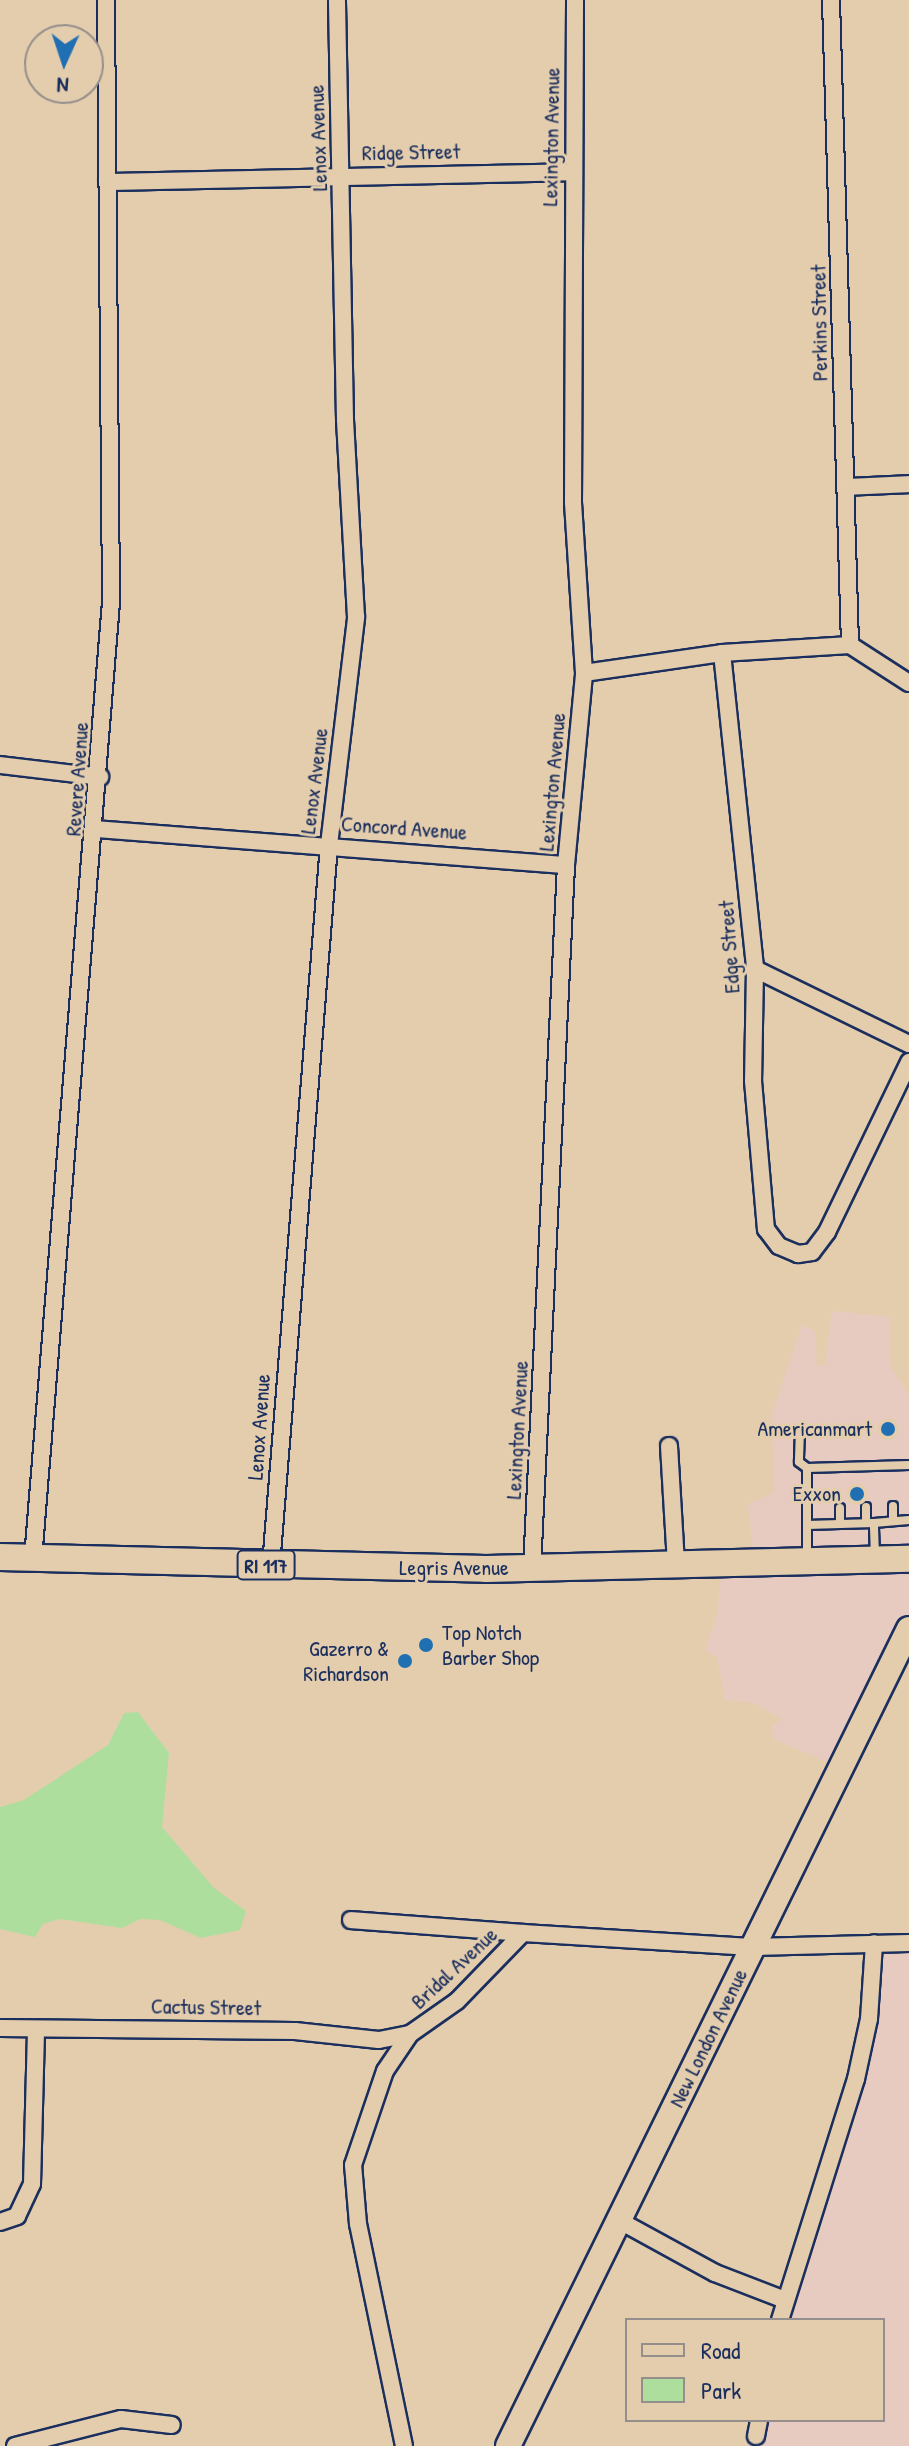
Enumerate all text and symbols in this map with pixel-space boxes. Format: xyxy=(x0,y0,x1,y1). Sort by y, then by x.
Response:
north arrow xyxy=(24,24,104,104)
street label: Lexington Avenue xyxy=(537,67,565,207)
text: N xyxy=(56,71,69,101)
street label: Lenox Avenue xyxy=(303,84,333,192)
street label: Ridge Street xyxy=(362,138,460,166)
street label: Perkins Street xyxy=(805,265,833,381)
street label: Lexington Avenue xyxy=(533,712,571,852)
street label: Revere Avenue xyxy=(60,721,94,837)
street label: Lenox Avenue xyxy=(294,727,334,835)
street label: Concord Avenue xyxy=(340,810,468,846)
street label: Edge Street xyxy=(713,900,745,994)
street label: Lexington Avenue xyxy=(500,1360,534,1500)
street label: Lenox Avenue xyxy=(242,1373,276,1481)
place label: Americanmart xyxy=(757,1416,872,1442)
marker: Americanmart xyxy=(879,1420,897,1438)
place label: Exxon xyxy=(793,1481,841,1507)
marker: Exxon xyxy=(848,1485,866,1503)
road number: RI 117 xyxy=(236,1549,296,1581)
street label: Legris Avenue xyxy=(399,1555,509,1581)
place label: Top Notch Barber Shop xyxy=(442,1619,539,1670)
place label: Gazerro & Richardson xyxy=(303,1635,389,1686)
marker: Top Notch Barber Shop xyxy=(417,1636,435,1654)
marker: Gazerro & Richardson xyxy=(396,1652,414,1670)
street label: Bridal Avenue xyxy=(405,1921,503,2015)
street label: New London Avenue xyxy=(663,1964,753,2112)
street label: Cactus Street xyxy=(151,1993,261,2021)
legend xyxy=(625,2318,885,2422)
text: Road xyxy=(701,2334,740,2366)
text: Park xyxy=(701,2374,741,2406)

